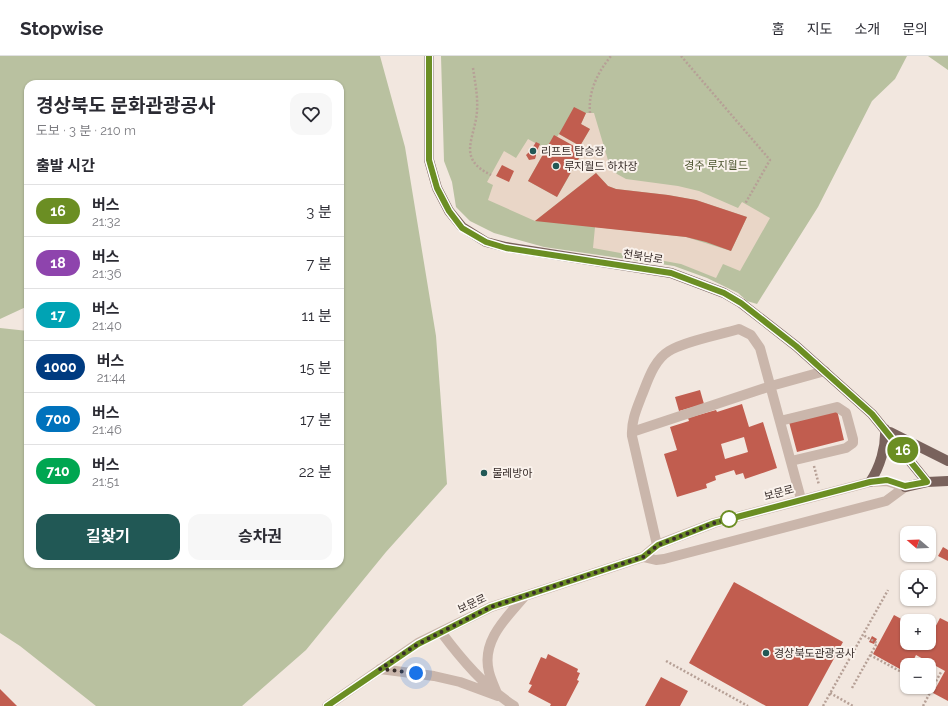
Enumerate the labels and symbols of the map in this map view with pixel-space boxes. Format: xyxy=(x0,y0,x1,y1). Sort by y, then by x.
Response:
place label: 리프트 탑승장 xyxy=(541,145,605,158)
marker: 리프트 탑승장 xyxy=(528,146,538,156)
park label: 경주 루지월드 xyxy=(684,159,748,172)
place label: 루지월드 하차장 xyxy=(564,160,638,173)
marker: 루지월드 하차장 xyxy=(551,161,561,171)
street label: 천북남로 xyxy=(622,247,664,267)
line badge: 16 xyxy=(885,437,921,463)
place label: 물레방아 xyxy=(492,467,532,480)
marker: 물레방아 xyxy=(479,468,489,478)
street label: 보문로 xyxy=(763,483,795,503)
unlabelled marker xyxy=(720,510,738,528)
north arrow xyxy=(900,526,936,562)
street label: 보문로 xyxy=(455,592,489,616)
place label: 경상북도관광공사 xyxy=(774,647,855,660)
marker: 경상북도관광공사 xyxy=(761,648,771,658)
your location xyxy=(406,663,426,683)

